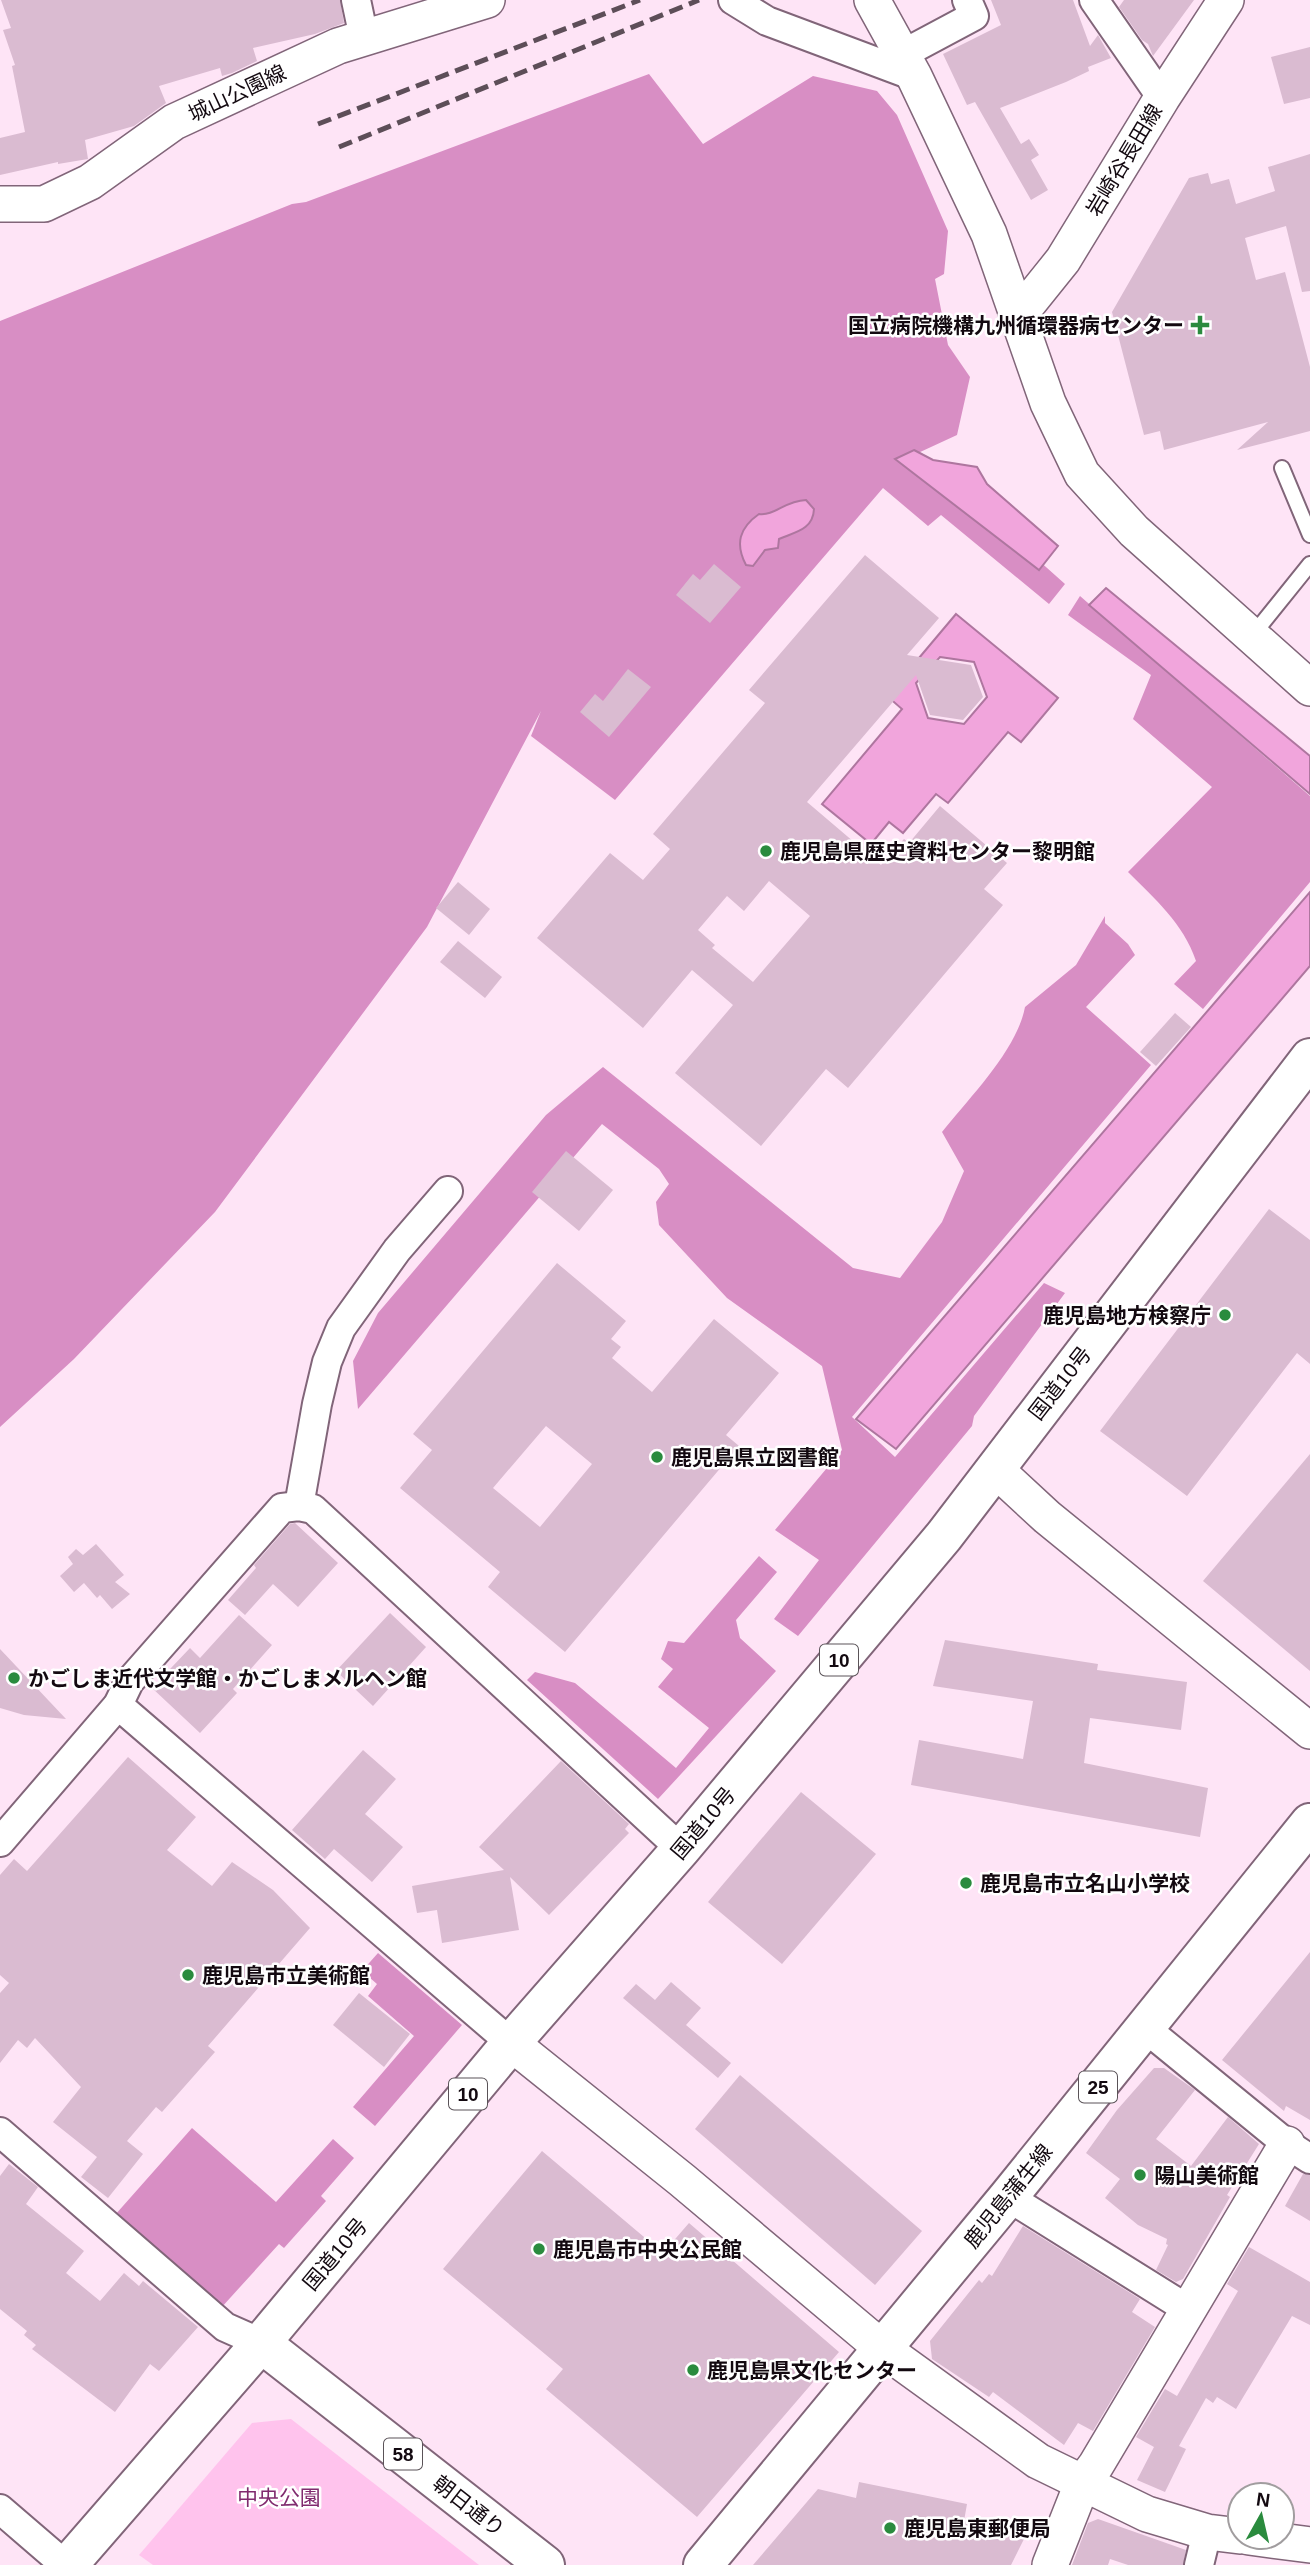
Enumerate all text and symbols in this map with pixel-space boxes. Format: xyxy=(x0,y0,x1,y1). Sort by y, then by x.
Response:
street label: 城山公園線 xyxy=(185,60,289,126)
street label: 岩崎谷長田線 xyxy=(1082,100,1166,220)
place label: 国立病院機構九州循環器病センター xyxy=(848,314,1184,337)
marker: 国立病院機構九州循環器病センター xyxy=(1190,315,1210,335)
place label: 鹿児島県歴史資料センター黎明館 xyxy=(780,840,1095,863)
marker: 鹿児島県歴史資料センター黎明館 xyxy=(758,843,774,859)
place label: 鹿児島地方検察庁 xyxy=(1043,1304,1211,1327)
marker: 鹿児島地方検察庁 xyxy=(1217,1307,1233,1323)
street label: 国道10号 xyxy=(1024,1342,1096,1424)
place label: 鹿児島県立図書館 xyxy=(671,1446,839,1469)
marker: 鹿児島県立図書館 xyxy=(649,1449,665,1465)
road number: 10 xyxy=(820,1644,858,1676)
place label: かごしま近代文学館・かごしまメルヘン館 xyxy=(28,1667,427,1690)
marker: かごしま近代文学館・かごしまメルヘン館 xyxy=(6,1670,22,1686)
street label: 国道10号 xyxy=(666,1783,740,1863)
place label: 鹿児島市立名山小学校 xyxy=(980,1872,1190,1895)
marker: 鹿児島市立名山小学校 xyxy=(958,1875,974,1891)
place label: 鹿児島市立美術館 xyxy=(202,1964,370,1987)
marker: 鹿児島市立美術館 xyxy=(180,1967,196,1983)
road number: 25 xyxy=(1079,2072,1117,2102)
road number: 10 xyxy=(449,2078,487,2110)
street label: 鹿児島蒲生線 xyxy=(959,2140,1057,2252)
place label: 陽山美術館 xyxy=(1154,2164,1259,2187)
marker: 陽山美術館 xyxy=(1132,2167,1148,2183)
street label: 国道10号 xyxy=(298,2214,372,2294)
place label: 鹿児島市中央公民館 xyxy=(553,2238,742,2261)
marker: 鹿児島市中央公民館 xyxy=(531,2241,547,2257)
place label: 鹿児島県文化センター xyxy=(707,2359,917,2382)
marker: 鹿児島県文化センター xyxy=(685,2362,701,2378)
road number: 58 xyxy=(384,2438,422,2470)
street label: 朝日通り xyxy=(429,2471,509,2541)
north arrow xyxy=(1226,2481,1296,2551)
park label: 中央公園 xyxy=(237,2486,321,2509)
text: N xyxy=(1255,2488,1272,2511)
place label: 鹿児島東郵便局 xyxy=(904,2517,1051,2540)
marker: 鹿児島東郵便局 xyxy=(882,2520,898,2536)

